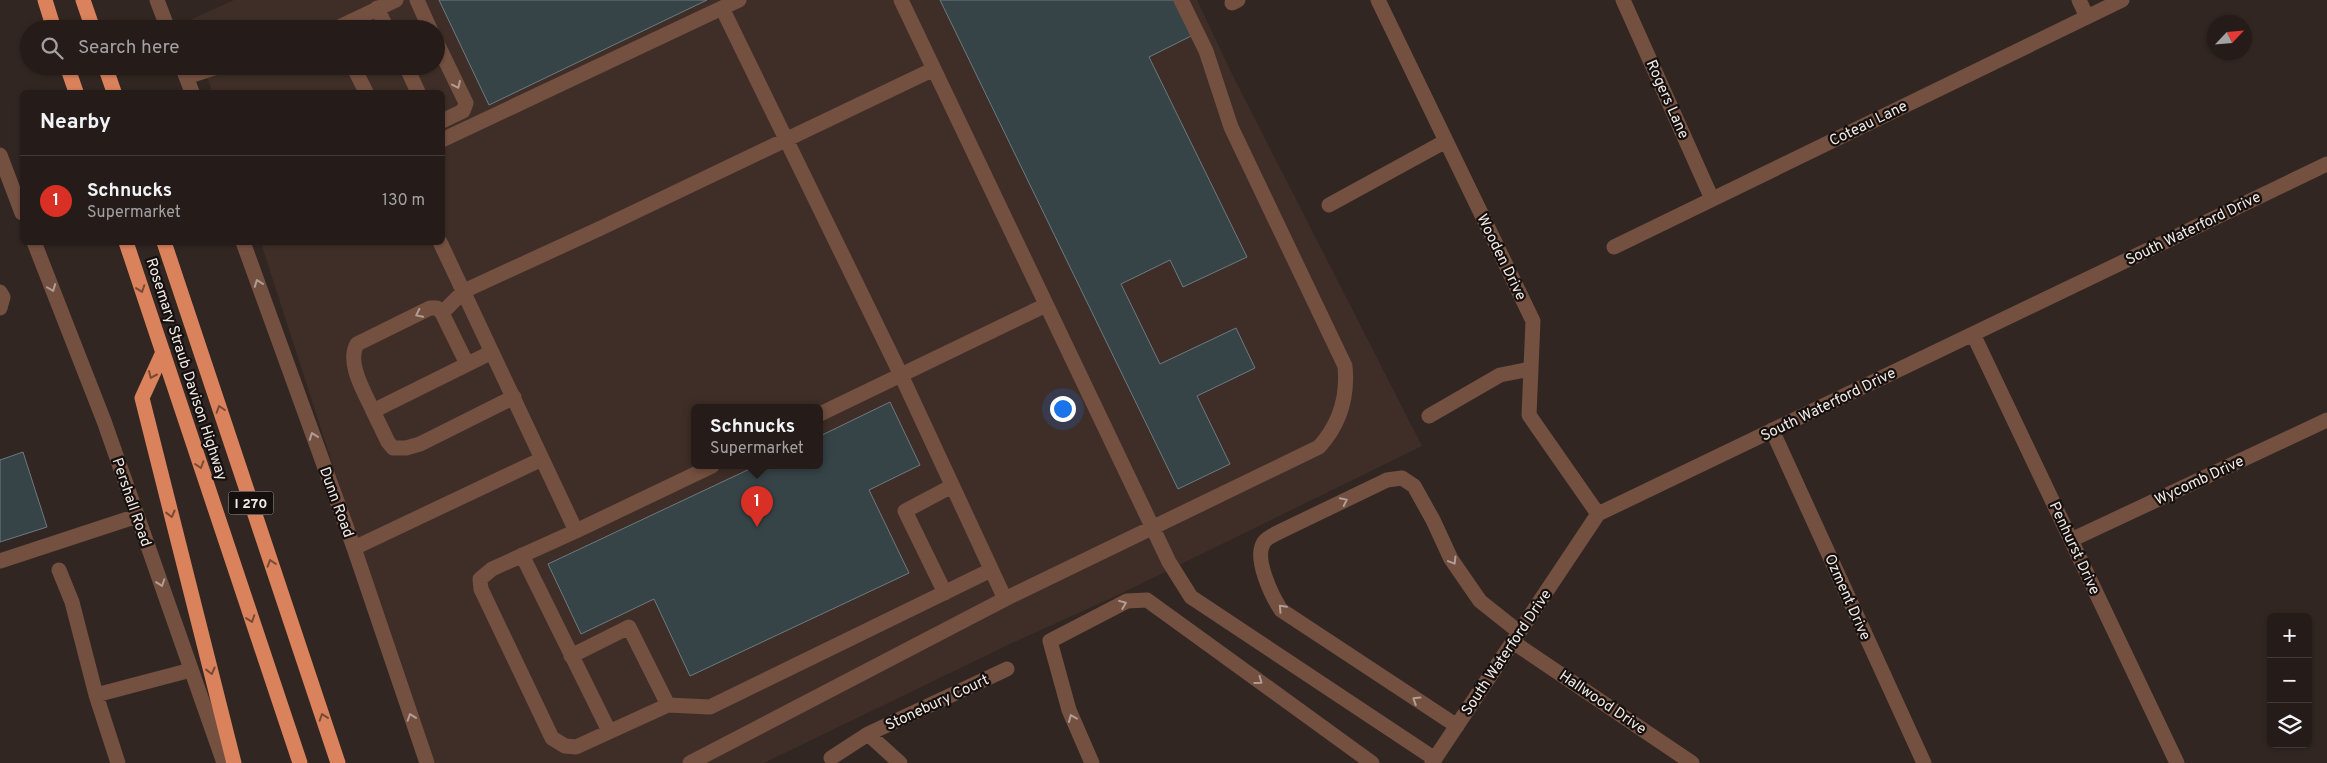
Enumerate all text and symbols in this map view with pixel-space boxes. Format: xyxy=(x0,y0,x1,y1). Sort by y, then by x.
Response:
north arrow xyxy=(2207,15,2252,60)
search box xyxy=(20,20,445,75)
icon: search xyxy=(38,34,66,62)
text: Search here xyxy=(78,36,180,60)
street label: Rogers Lane xyxy=(1641,57,1692,142)
one-way arrow xyxy=(451,80,461,89)
street label: Coteau Lane xyxy=(1826,97,1911,151)
text: Nearby xyxy=(40,109,111,136)
text: Schnucks xyxy=(87,179,172,203)
street label: South Waterford Drive xyxy=(2123,188,2264,270)
text: 1 xyxy=(53,191,59,211)
text: 130 m xyxy=(382,191,425,211)
text: Supermarket xyxy=(87,203,181,223)
street label: Wooden Drive xyxy=(1472,211,1530,304)
street label: Rosemary Straub Davison Highway xyxy=(141,256,231,483)
one-way arrow xyxy=(254,279,264,288)
one-way arrow xyxy=(46,283,56,292)
one-way arrow xyxy=(136,284,146,292)
one-way arrow xyxy=(415,307,424,318)
street label: South Waterford Drive xyxy=(1758,364,1899,446)
one-way arrow xyxy=(148,370,158,379)
your location xyxy=(1050,396,1076,422)
popup xyxy=(691,404,823,469)
one-way arrow xyxy=(215,405,225,413)
text: Schnucks xyxy=(710,415,795,439)
one-way arrow xyxy=(309,432,319,441)
text: Supermarket xyxy=(710,439,804,459)
street label: Wycomb Drive xyxy=(2152,452,2247,510)
street label: Pershall Road xyxy=(106,455,155,550)
one-way arrow xyxy=(194,460,204,468)
street label: Dunn Road xyxy=(314,464,357,541)
pin: 1 xyxy=(741,486,773,527)
road number: I 270 xyxy=(228,492,274,514)
one-way arrow xyxy=(1339,497,1348,507)
street label: Penhurst Drive xyxy=(2044,499,2103,598)
one-way arrow xyxy=(165,509,176,518)
street label: Ozment Drive xyxy=(1819,552,1874,644)
one-way arrow xyxy=(1447,556,1457,565)
one-way arrow xyxy=(267,559,277,567)
one-way arrow xyxy=(155,578,165,586)
street label: South Waterford Drive xyxy=(1458,586,1557,720)
one-way arrow xyxy=(1118,600,1127,610)
one-way arrow xyxy=(1279,605,1288,614)
map controls xyxy=(2267,613,2312,748)
button: + xyxy=(2267,613,2312,658)
one-way arrow xyxy=(246,614,256,622)
button: − xyxy=(2267,658,2312,703)
one-way arrow xyxy=(205,667,216,676)
street label: Hallwood Drive xyxy=(1555,667,1649,739)
street label: Stonebury Court xyxy=(883,671,993,736)
one-way arrow xyxy=(1253,675,1263,684)
one-way arrow xyxy=(1412,697,1421,707)
button: layers xyxy=(2267,703,2312,748)
one-way arrow xyxy=(319,713,329,721)
one-way arrow xyxy=(407,713,417,722)
one-way arrow xyxy=(1068,714,1079,723)

